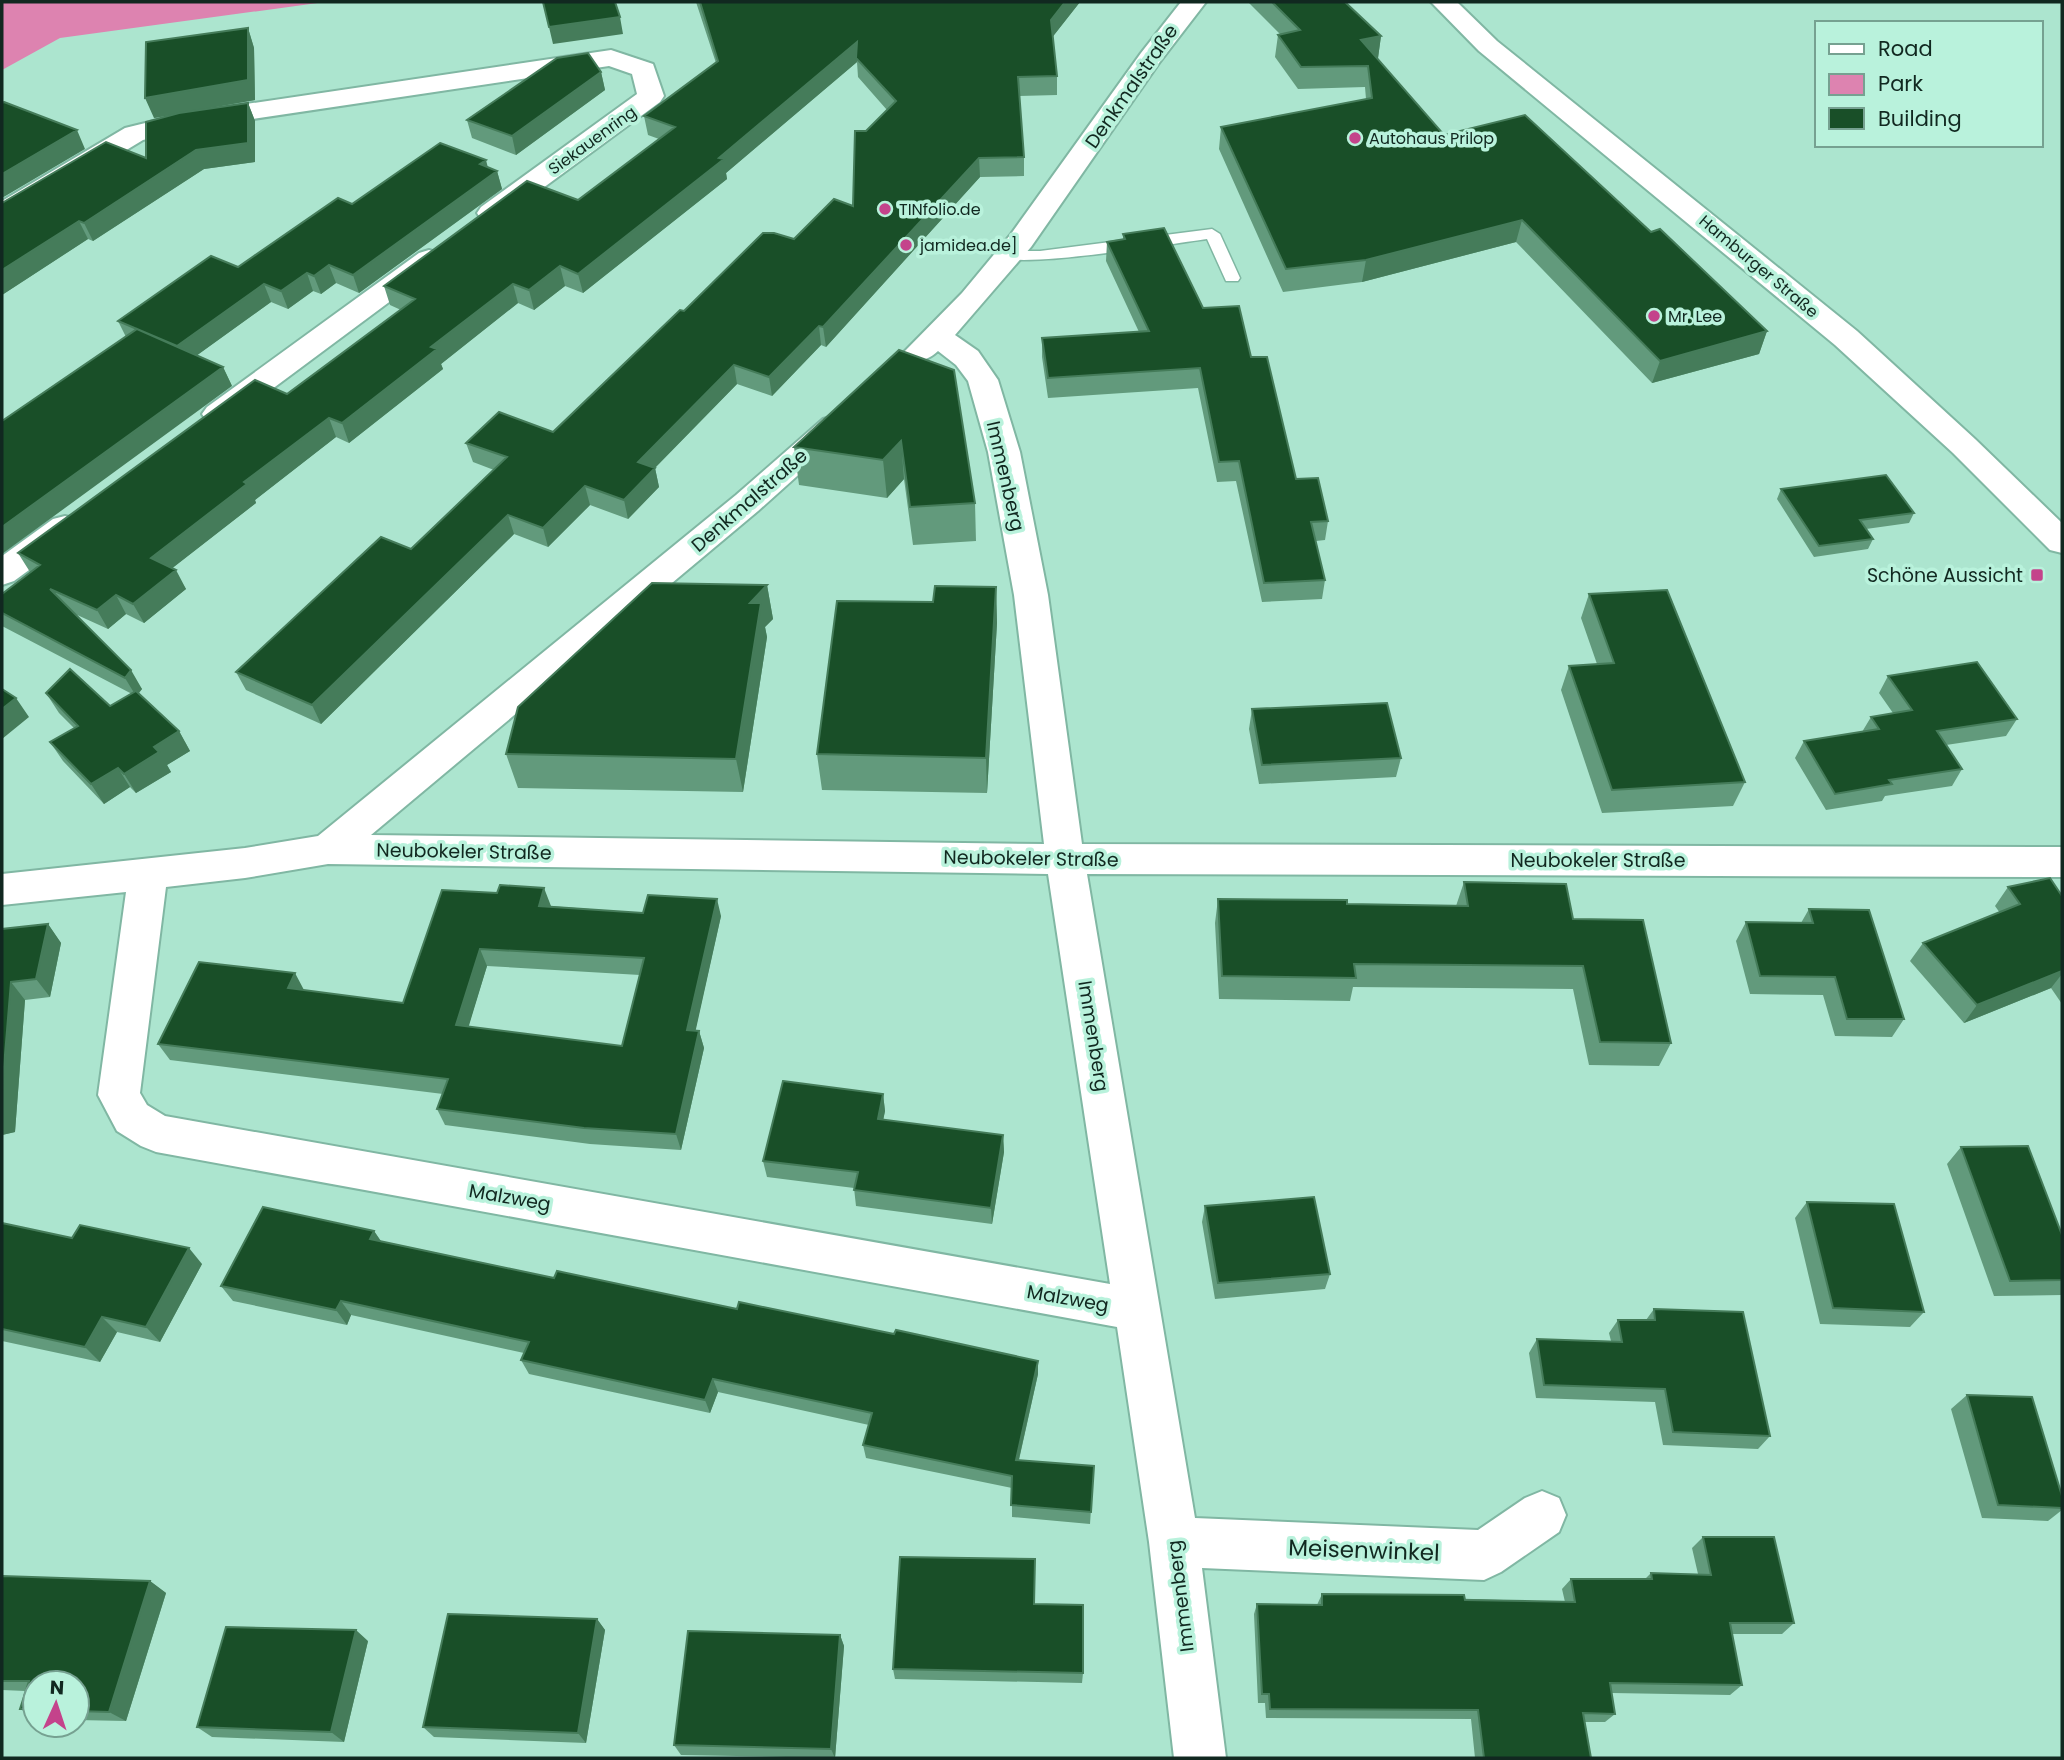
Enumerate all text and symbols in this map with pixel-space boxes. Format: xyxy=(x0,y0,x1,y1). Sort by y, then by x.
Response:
street label: Denkmalstraße xyxy=(1079,19,1184,154)
legend xyxy=(1815,21,2043,147)
text: Road xyxy=(1878,34,1933,63)
text: Park xyxy=(1878,69,1923,98)
street label: Siekauenring xyxy=(544,101,641,180)
text: Building xyxy=(1878,104,1962,133)
place label: Autohaus Prilop xyxy=(1369,127,1494,150)
marker: Autohaus Prilop xyxy=(1347,130,1363,146)
place label: TINfolio.de xyxy=(899,198,981,221)
marker: TINfolio.de xyxy=(877,201,893,217)
street label: Hamburger Straße xyxy=(1694,210,1823,323)
place label: jamidea.de] xyxy=(919,234,1018,257)
marker: jamidea.de] xyxy=(898,237,914,253)
place label: Mr. Lee xyxy=(1668,305,1722,328)
marker: Mr. Lee xyxy=(1646,308,1662,324)
street label: Immenberg xyxy=(980,418,1031,534)
street label: Denkmalstraße xyxy=(685,442,813,558)
place label: Schöne Aussicht xyxy=(1867,562,2023,589)
marker: Schöne Aussicht xyxy=(2029,567,2045,583)
street label: Neubokeler Straße xyxy=(376,836,552,867)
street label: Neubokeler Straße xyxy=(943,843,1119,874)
street label: Neubokeler Straße xyxy=(1510,847,1686,874)
street label: Immenberg xyxy=(1071,979,1116,1094)
street label: Malzweg xyxy=(467,1177,553,1218)
street label: Malzweg xyxy=(1025,1278,1111,1319)
street label: Meisenwinkel xyxy=(1288,1531,1440,1569)
street label: Immenberg xyxy=(1160,1539,1201,1653)
north arrow xyxy=(21,1669,91,1739)
text: N xyxy=(49,1674,65,1701)

